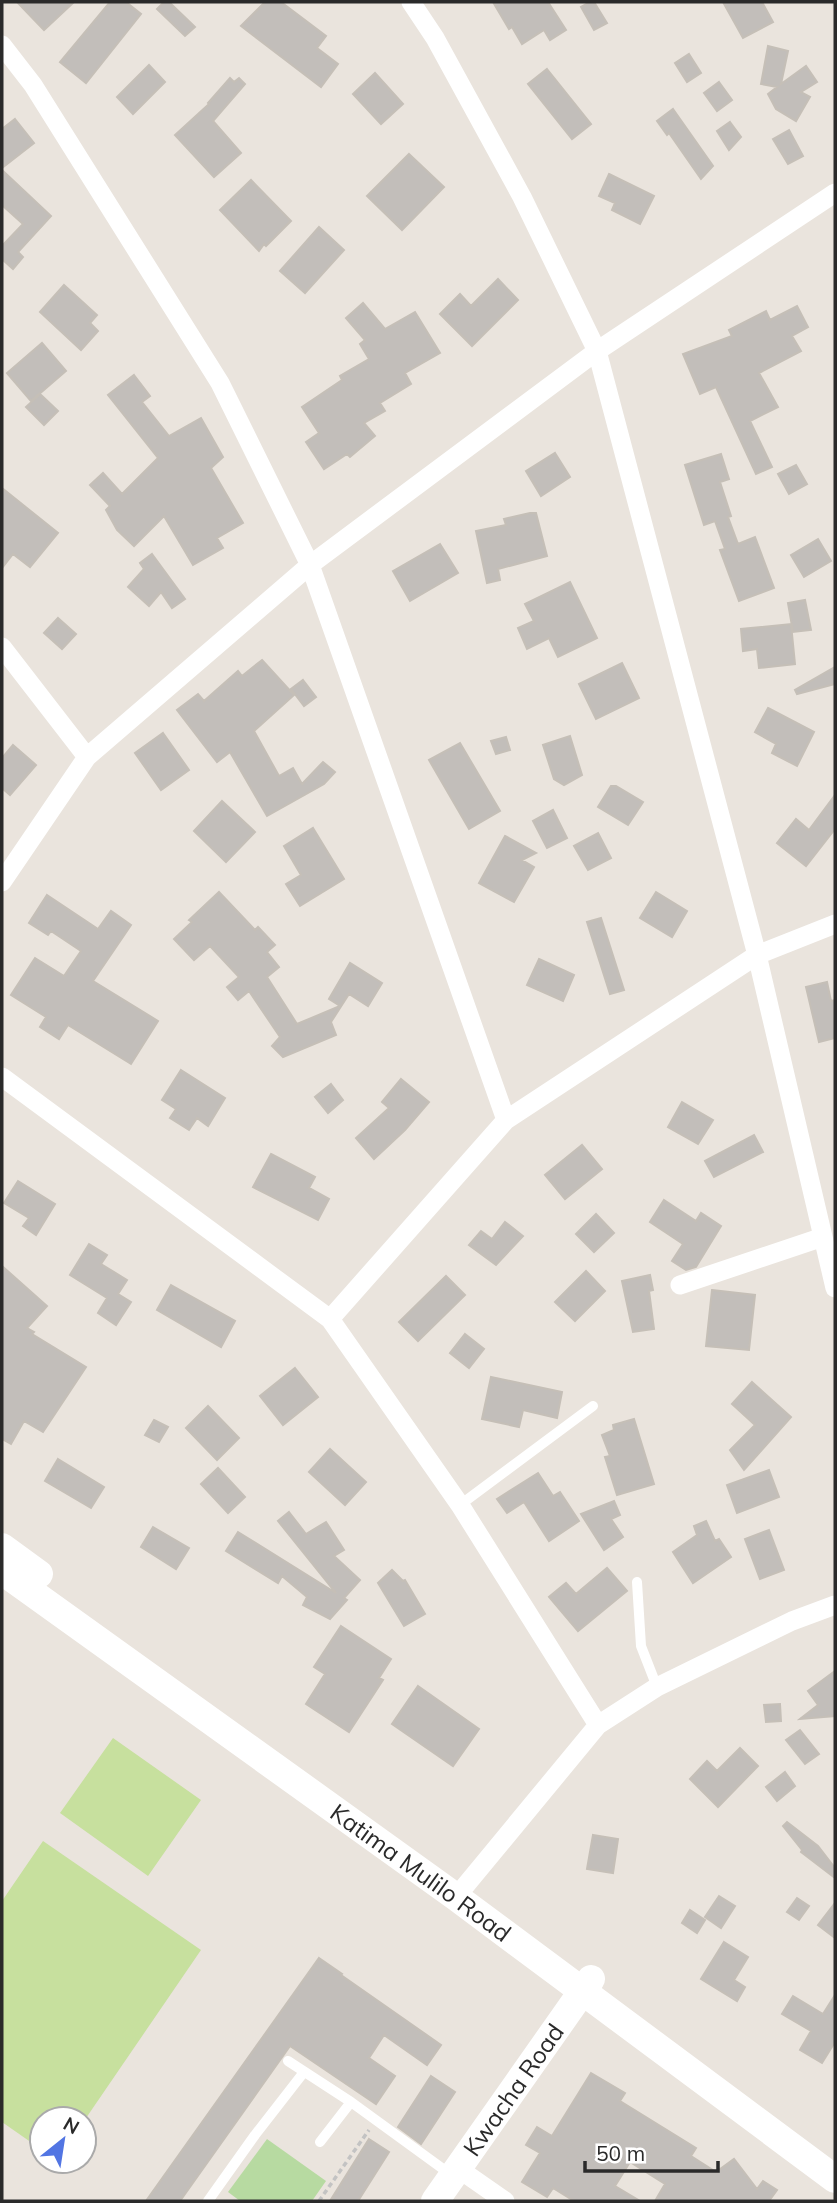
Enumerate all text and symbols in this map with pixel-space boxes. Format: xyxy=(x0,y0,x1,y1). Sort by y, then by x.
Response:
street label: Katima Mulilo Road xyxy=(325,1797,517,1948)
street label: Kwacha Road xyxy=(456,2018,570,2162)
north arrow xyxy=(28,2105,98,2175)
text: N xyxy=(59,2111,84,2139)
scale bar xyxy=(585,2130,718,2174)
text: 50 m xyxy=(596,2140,645,2166)

